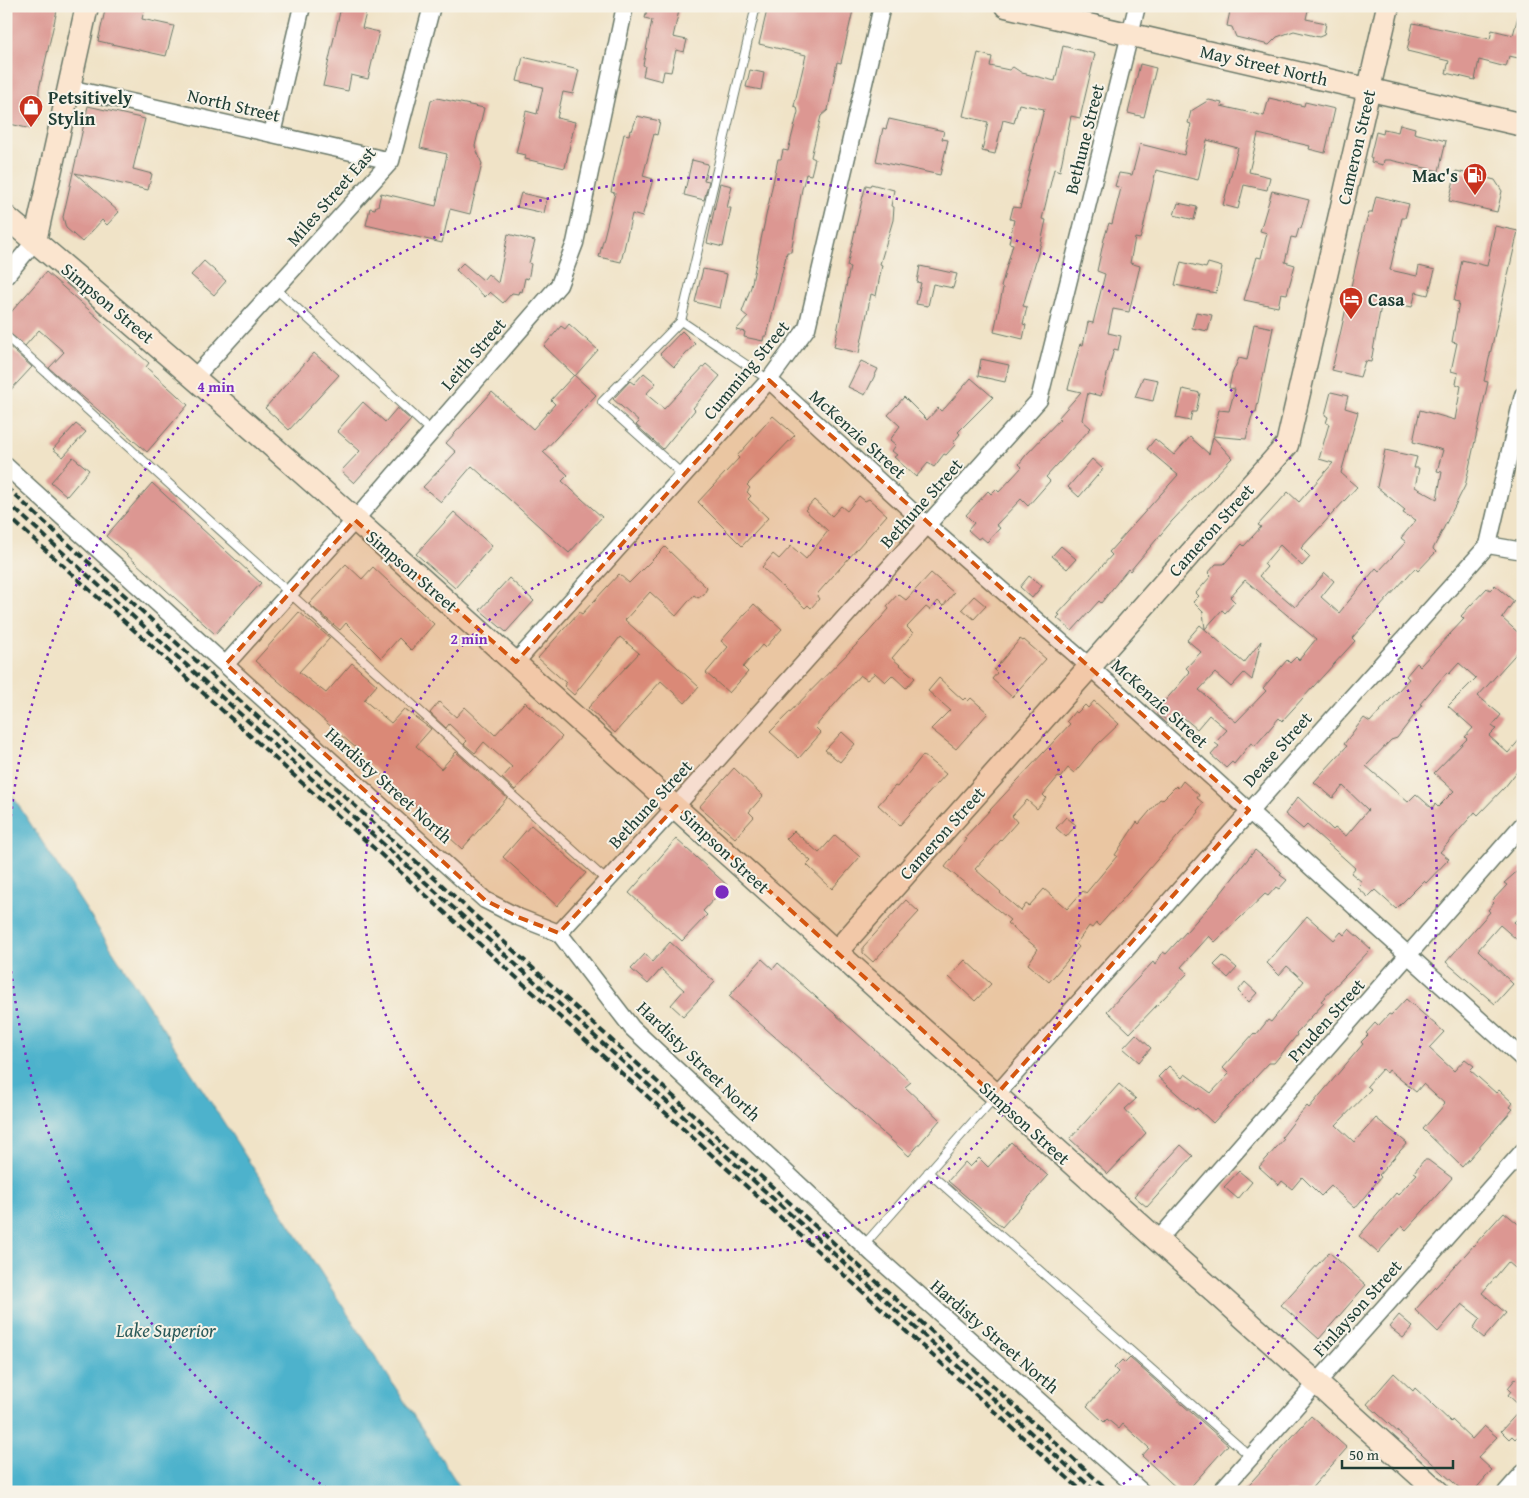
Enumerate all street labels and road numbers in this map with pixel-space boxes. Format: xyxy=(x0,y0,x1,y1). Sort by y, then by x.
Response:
street label: May Street North xyxy=(1197,37,1331,93)
street label: Bethune Street xyxy=(1057,80,1111,197)
street label: North Street xyxy=(185,81,284,129)
street label: Cameron Street xyxy=(1330,86,1382,207)
street label: Miles Street East xyxy=(280,139,383,252)
street label: Simpson Street xyxy=(56,256,161,350)
street label: Leith Street xyxy=(434,311,513,396)
street label: Cumming Street xyxy=(696,314,796,426)
street label: McKenzie Street xyxy=(803,383,913,486)
street label: Bethune Street xyxy=(873,452,969,554)
street label: Cameron Street xyxy=(1162,477,1261,583)
street label: Simpson Street xyxy=(360,523,464,619)
street label: McKenzie Street xyxy=(1105,652,1215,755)
street label: Dease Street xyxy=(1236,705,1319,793)
street label: Hardisty Street North xyxy=(319,720,459,850)
street label: Bethune Street xyxy=(602,753,699,854)
street label: Cameron Street xyxy=(893,780,992,886)
street label: Simpson Street xyxy=(674,802,776,900)
street label: Pruden Street xyxy=(1281,972,1371,1068)
street label: Hardisty Street North xyxy=(631,995,767,1127)
street label: Simpson Street xyxy=(974,1075,1077,1172)
street label: Finlayson Street xyxy=(1306,1253,1408,1363)
street label: Hardisty Street North xyxy=(925,1272,1065,1400)

